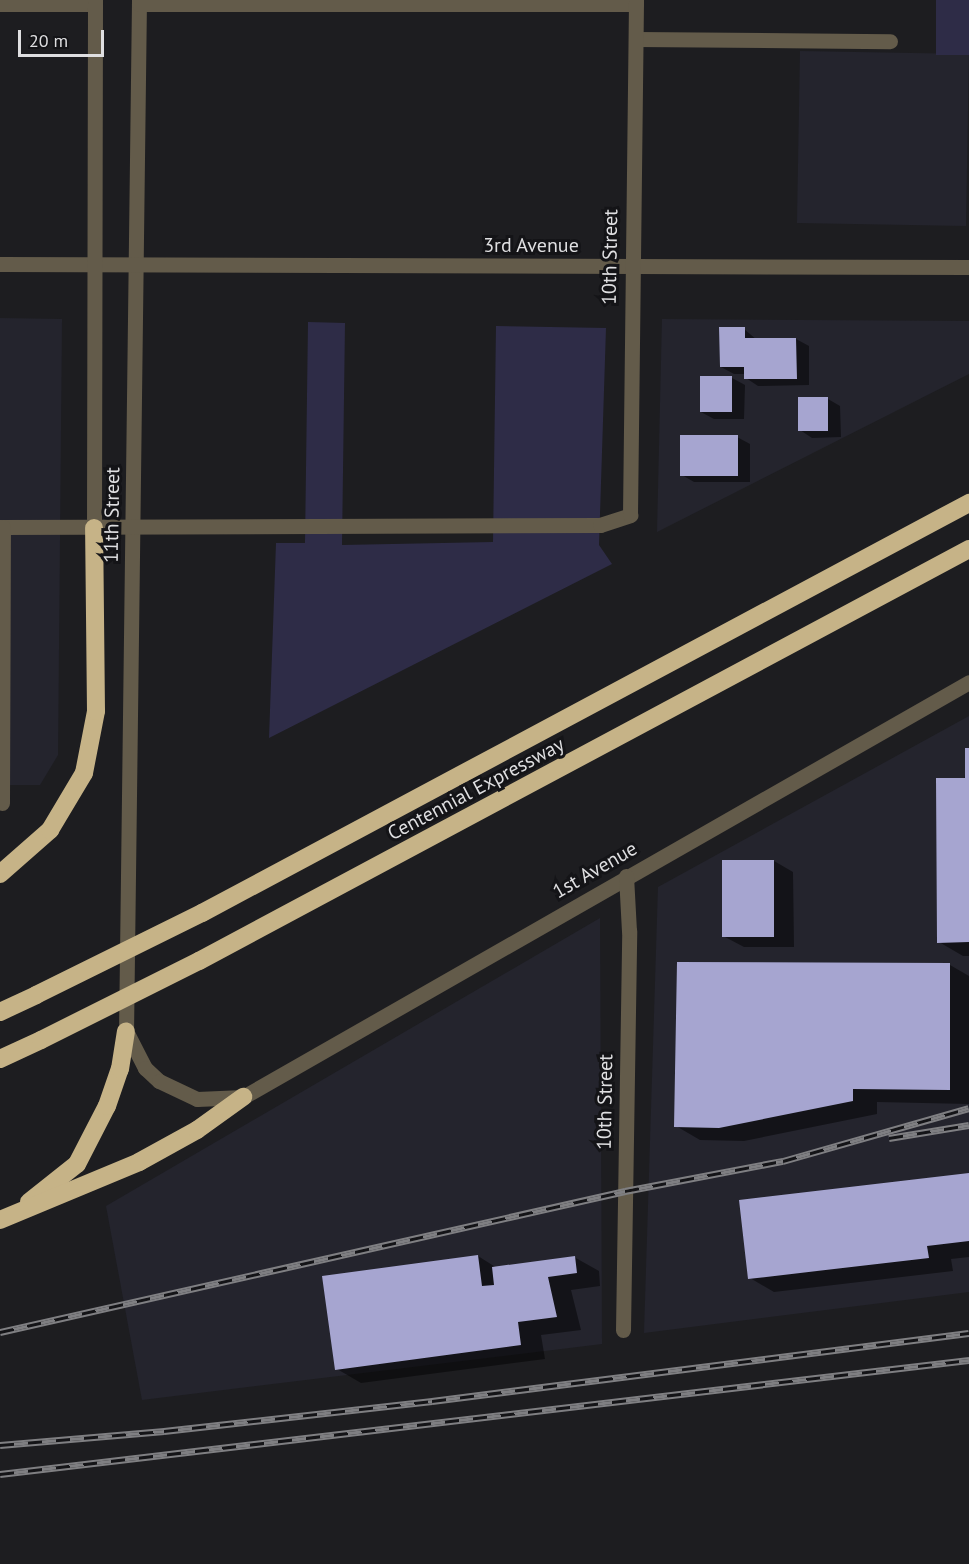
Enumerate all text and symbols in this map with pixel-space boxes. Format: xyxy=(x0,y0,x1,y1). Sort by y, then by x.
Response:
scale bar xyxy=(21,18,106,56)
text: 20 m xyxy=(29,29,68,52)
street label: 10th Street xyxy=(597,209,623,305)
street label: 3rd Avenue xyxy=(483,233,579,257)
street label: 11th Street xyxy=(99,467,125,563)
street label: Centennial Expressway xyxy=(384,732,568,846)
street label: 1st Avenue xyxy=(548,836,642,904)
street label: 10th Street xyxy=(592,1054,618,1150)

